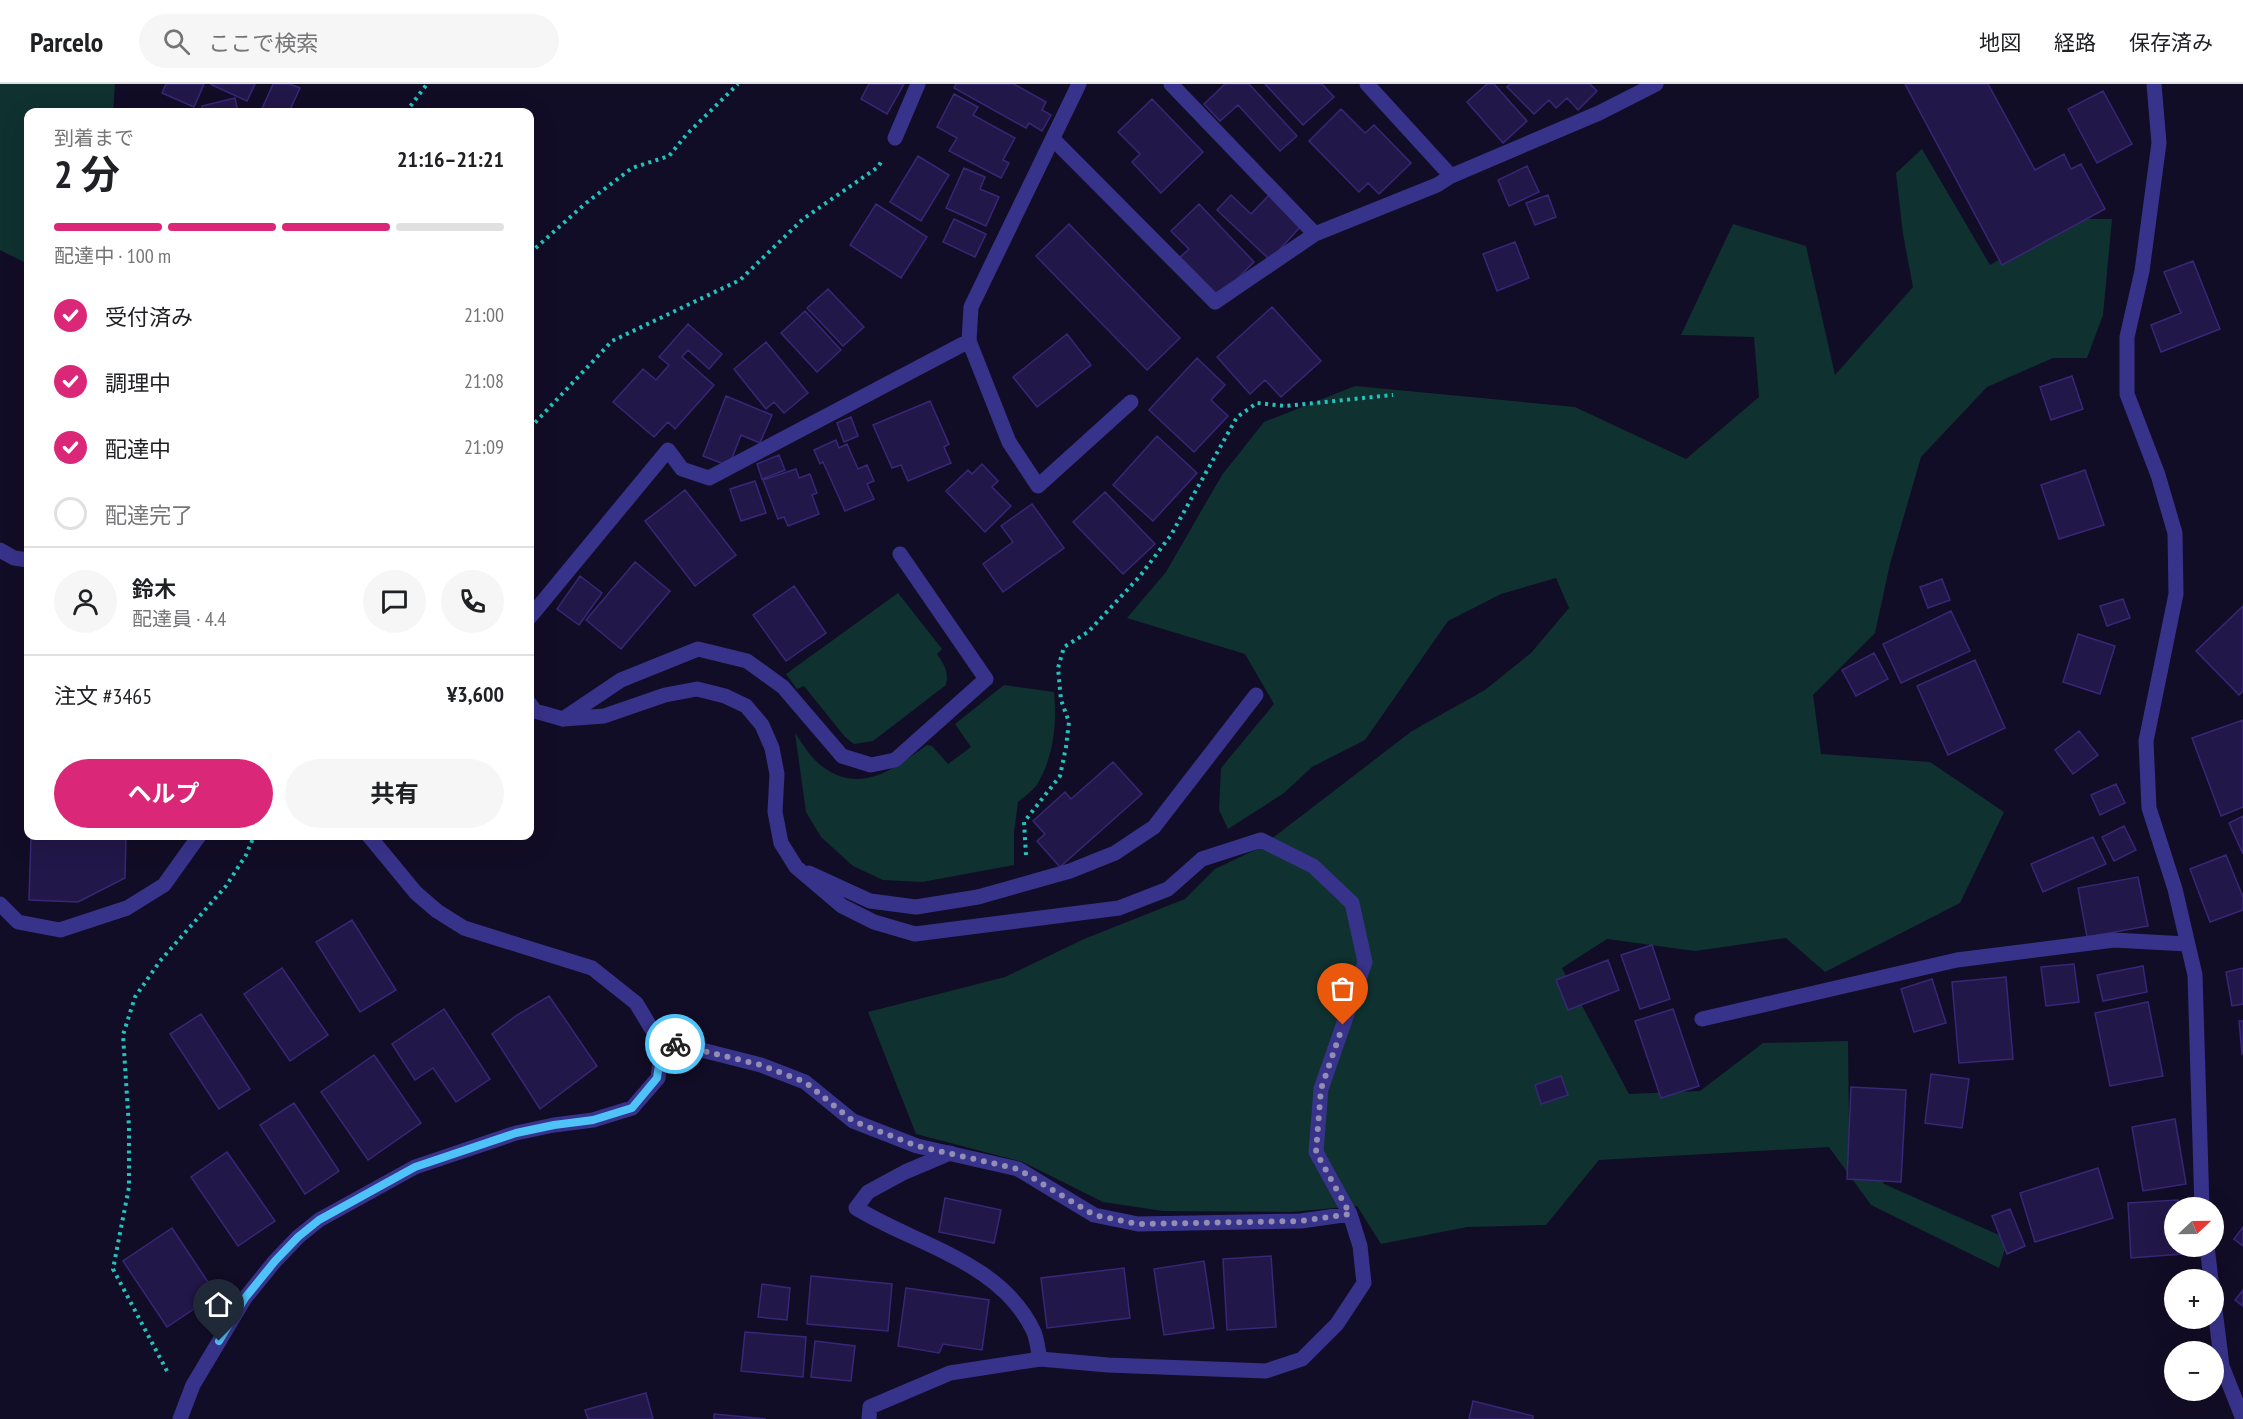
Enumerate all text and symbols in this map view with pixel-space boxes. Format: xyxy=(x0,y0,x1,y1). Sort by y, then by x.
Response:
search box xyxy=(139,14,559,68)
text: Parcelo xyxy=(30,23,103,60)
icon: search xyxy=(160,25,193,58)
text: ここで検索 xyxy=(208,29,318,57)
text: 地図 xyxy=(1979,29,2021,56)
text: 経路 xyxy=(2054,29,2096,56)
text: 保存済み xyxy=(2129,29,2213,56)
text: 到着まで xyxy=(54,125,134,151)
text: 21:16–21:21 xyxy=(397,145,504,173)
text: 2 分 xyxy=(54,148,120,199)
text: 配達中 · 100 m xyxy=(54,243,171,269)
icon: check xyxy=(54,299,87,332)
text: 21:00 xyxy=(464,302,504,328)
text: 受付済み xyxy=(105,303,193,331)
icon: check xyxy=(54,365,87,398)
text: 21:08 xyxy=(464,368,504,394)
text: 調理中 xyxy=(105,369,171,397)
icon: check xyxy=(54,431,87,464)
text: 21:09 xyxy=(464,434,504,460)
text: 配達中 xyxy=(105,435,171,463)
text: 配達完了 xyxy=(105,501,193,529)
button: person xyxy=(54,570,117,633)
button: chat xyxy=(363,570,426,633)
button: phone xyxy=(441,570,504,633)
text: 鈴木 xyxy=(132,575,176,603)
text: 配達員 · 4.4 xyxy=(132,606,226,632)
text: ¥3,600 xyxy=(447,680,504,708)
text: 注文 #3465 xyxy=(54,682,152,710)
button: ヘルプ xyxy=(54,759,273,828)
button: 共有 xyxy=(285,759,504,828)
pin xyxy=(1317,963,1368,1025)
icon: bag xyxy=(1326,972,1359,1005)
courier xyxy=(645,1014,705,1074)
icon: bike xyxy=(659,1028,692,1061)
north arrow xyxy=(2164,1197,2224,1257)
map controls xyxy=(2164,1197,2224,1401)
button: + xyxy=(2164,1269,2224,1329)
pin xyxy=(193,1279,244,1341)
icon: home xyxy=(202,1288,235,1321)
button: − xyxy=(2164,1341,2224,1401)

